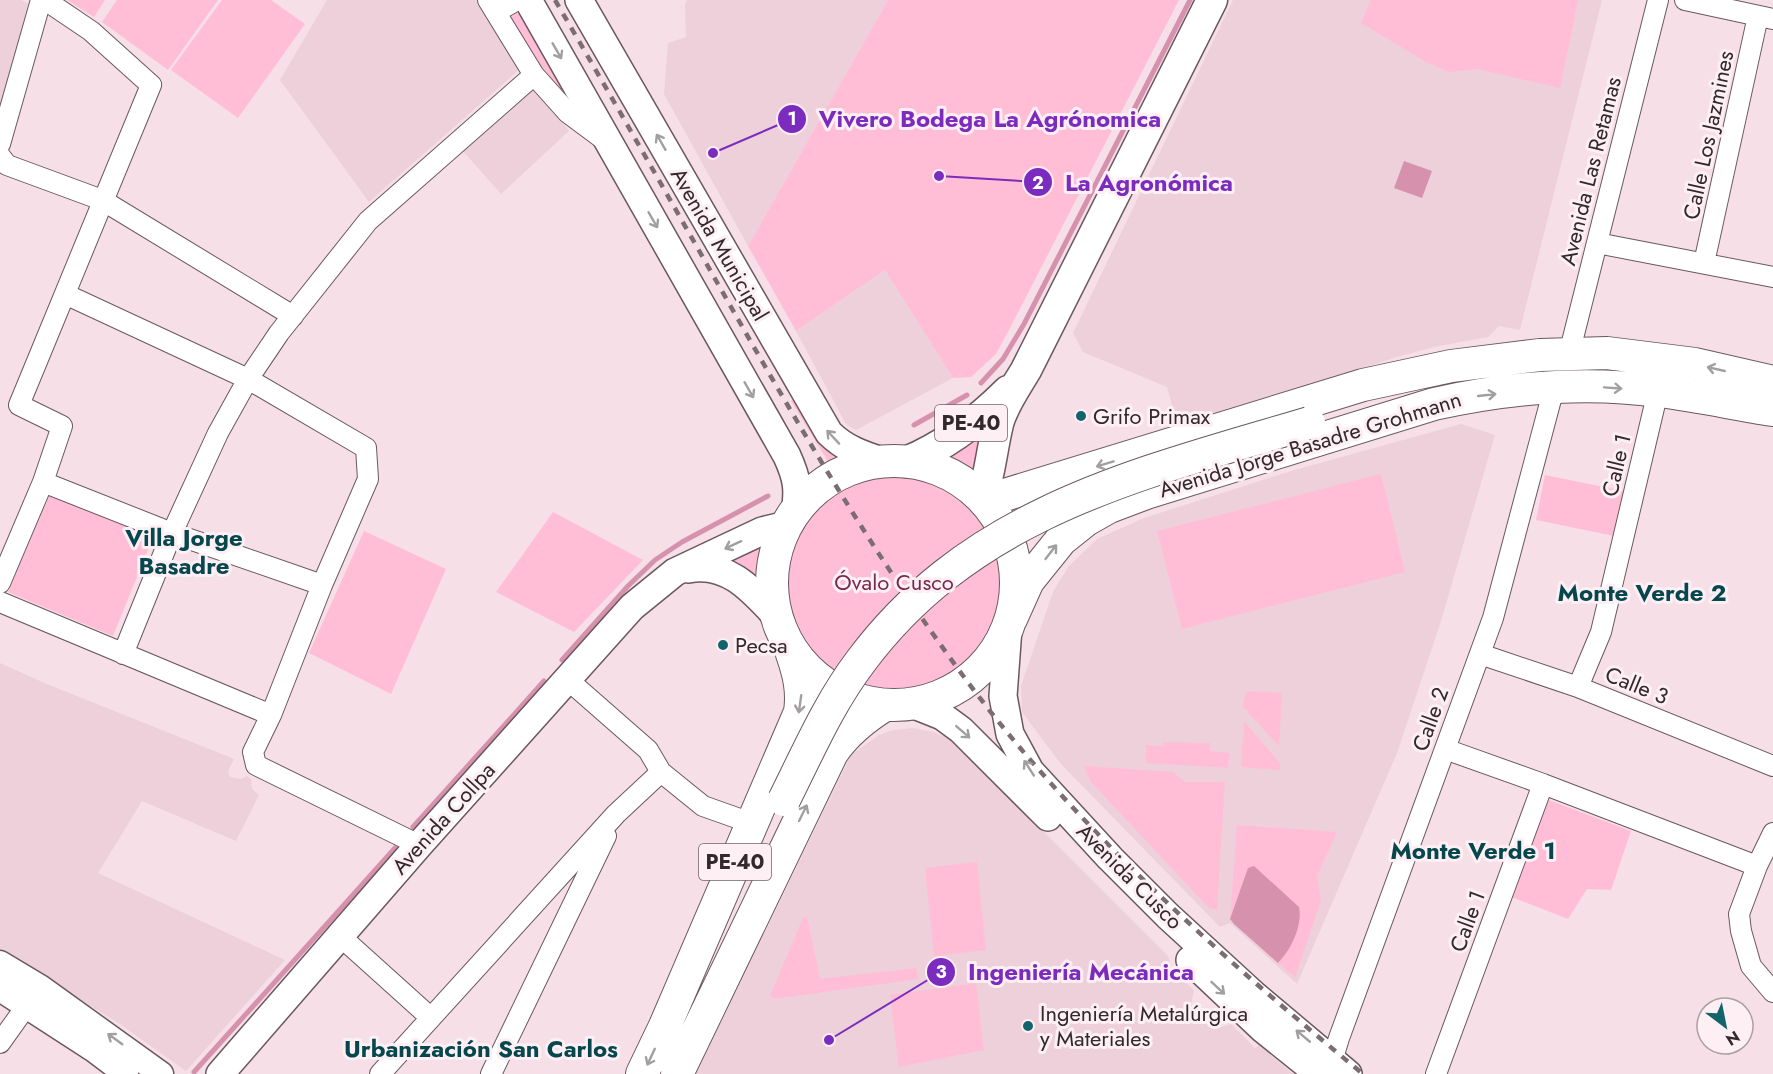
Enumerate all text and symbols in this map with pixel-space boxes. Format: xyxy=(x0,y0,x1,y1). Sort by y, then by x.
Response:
one-way arrow xyxy=(551,42,563,59)
street label: Calle Los Jazmines xyxy=(1675,48,1742,222)
street label: Avenida Las Retamas xyxy=(1551,73,1629,269)
callout: Vivero Bodega La Agrónomica xyxy=(777,98,1173,140)
text: Vivero Bodega La Agrónomica xyxy=(818,101,1161,136)
text: 1 xyxy=(787,106,797,132)
one-way arrow xyxy=(655,134,667,151)
street label: Avenida Municipal xyxy=(663,161,777,327)
callout: La Agronómica xyxy=(1023,161,1245,203)
text: La Agronómica xyxy=(1065,165,1233,200)
text: 2 xyxy=(1032,170,1044,196)
one-way arrow xyxy=(647,211,659,228)
one-way arrow xyxy=(1707,362,1726,374)
one-way arrow xyxy=(744,381,756,398)
one-way arrow xyxy=(1602,382,1622,393)
street label: Avenida Jorge Basadre Grohmann xyxy=(1155,383,1465,505)
one-way arrow xyxy=(1476,389,1496,400)
place label: Grifo Primax xyxy=(1093,400,1211,432)
road number: PE-40 xyxy=(935,405,1007,441)
marker: Grifo Primax xyxy=(1074,409,1088,423)
one-way arrow xyxy=(826,429,840,444)
street label: Calle 1 xyxy=(1593,430,1639,500)
one-way arrow xyxy=(1096,459,1115,470)
district label: Villa Jorge Basadre xyxy=(124,520,243,583)
one-way arrow xyxy=(724,539,742,551)
one-way arrow xyxy=(1045,544,1058,560)
park label: Óvalo Cusco xyxy=(834,566,954,598)
district label: Monte Verde 2 xyxy=(1558,575,1726,610)
place label: Pecsa xyxy=(735,629,788,661)
marker: Pecsa xyxy=(716,638,730,652)
street label: Calle 3 xyxy=(1601,658,1673,712)
street label: Calle 2 xyxy=(1404,682,1456,756)
one-way arrow xyxy=(795,693,806,713)
one-way arrow xyxy=(955,725,970,739)
street label: Avenida Collpa xyxy=(384,755,502,881)
one-way arrow xyxy=(1023,759,1036,776)
one-way arrow xyxy=(797,805,809,823)
street label: Avenida Cusco xyxy=(1070,816,1190,936)
district label: Monte Verde 1 xyxy=(1390,833,1556,868)
road number: PE-40 xyxy=(699,844,771,880)
street label: Calle 1 xyxy=(1441,886,1493,956)
callout: Ingeniería Mecánica xyxy=(926,951,1206,993)
text: Ingeniería Mecánica xyxy=(968,954,1194,989)
text: 3 xyxy=(935,959,947,985)
one-way arrow xyxy=(1211,980,1226,995)
north arrow xyxy=(1695,996,1755,1056)
place label: Ingeniería Metalúrgica y Materiales xyxy=(1040,997,1248,1054)
marker: Ingeniería Metalúrgica y Materiales xyxy=(1021,1019,1035,1033)
text: N xyxy=(1721,1025,1744,1051)
one-way arrow xyxy=(1295,1030,1311,1043)
district label: Urbanización San Carlos xyxy=(344,1031,618,1066)
one-way arrow xyxy=(107,1033,123,1045)
one-way arrow xyxy=(644,1047,656,1065)

